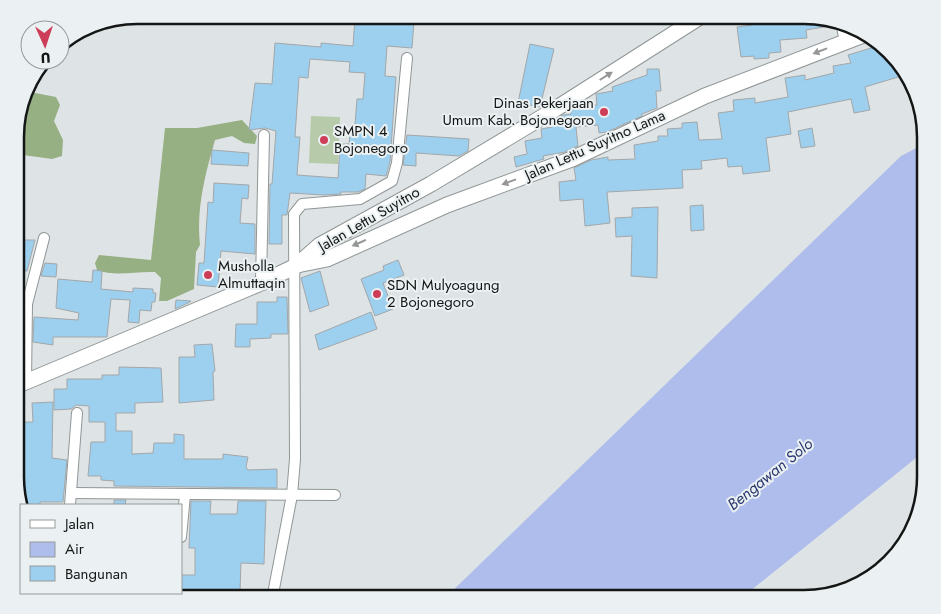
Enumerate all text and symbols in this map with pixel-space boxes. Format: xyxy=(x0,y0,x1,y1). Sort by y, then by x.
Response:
north arrow xyxy=(20,20,70,70)
text: U xyxy=(40,48,51,68)
one-way arrow xyxy=(813,48,827,56)
one-way arrow xyxy=(599,72,612,81)
place label: Dinas Pekerjaan Umum Kab. Bojonegoro xyxy=(442,92,594,131)
street label: Jalan Lettu Suyitno Lama xyxy=(519,104,669,187)
marker: Dinas Pekerjaan Umum Kab. Bojonegoro xyxy=(598,106,610,118)
place label: SMPN 4 Bojonegoro xyxy=(334,120,408,159)
marker: SMPN 4 Bojonegoro xyxy=(318,134,330,146)
one-way arrow xyxy=(501,178,516,186)
street label: Jalan Lettu Suyitno xyxy=(312,181,424,258)
one-way arrow xyxy=(352,240,366,248)
place label: Musholla Almuttaqin xyxy=(218,255,286,294)
marker: Musholla Almuttaqin xyxy=(202,269,214,281)
place label: SDN Mulyoagung 2 Bojonegoro xyxy=(387,274,500,313)
marker: SDN Mulyoagung 2 Bojonegoro xyxy=(371,288,383,300)
water label: Bengawan Solo xyxy=(722,432,818,516)
legend xyxy=(20,504,182,594)
text: Jalan xyxy=(63,513,94,535)
text: Air xyxy=(65,538,85,560)
text: Bangunan xyxy=(65,563,128,585)

